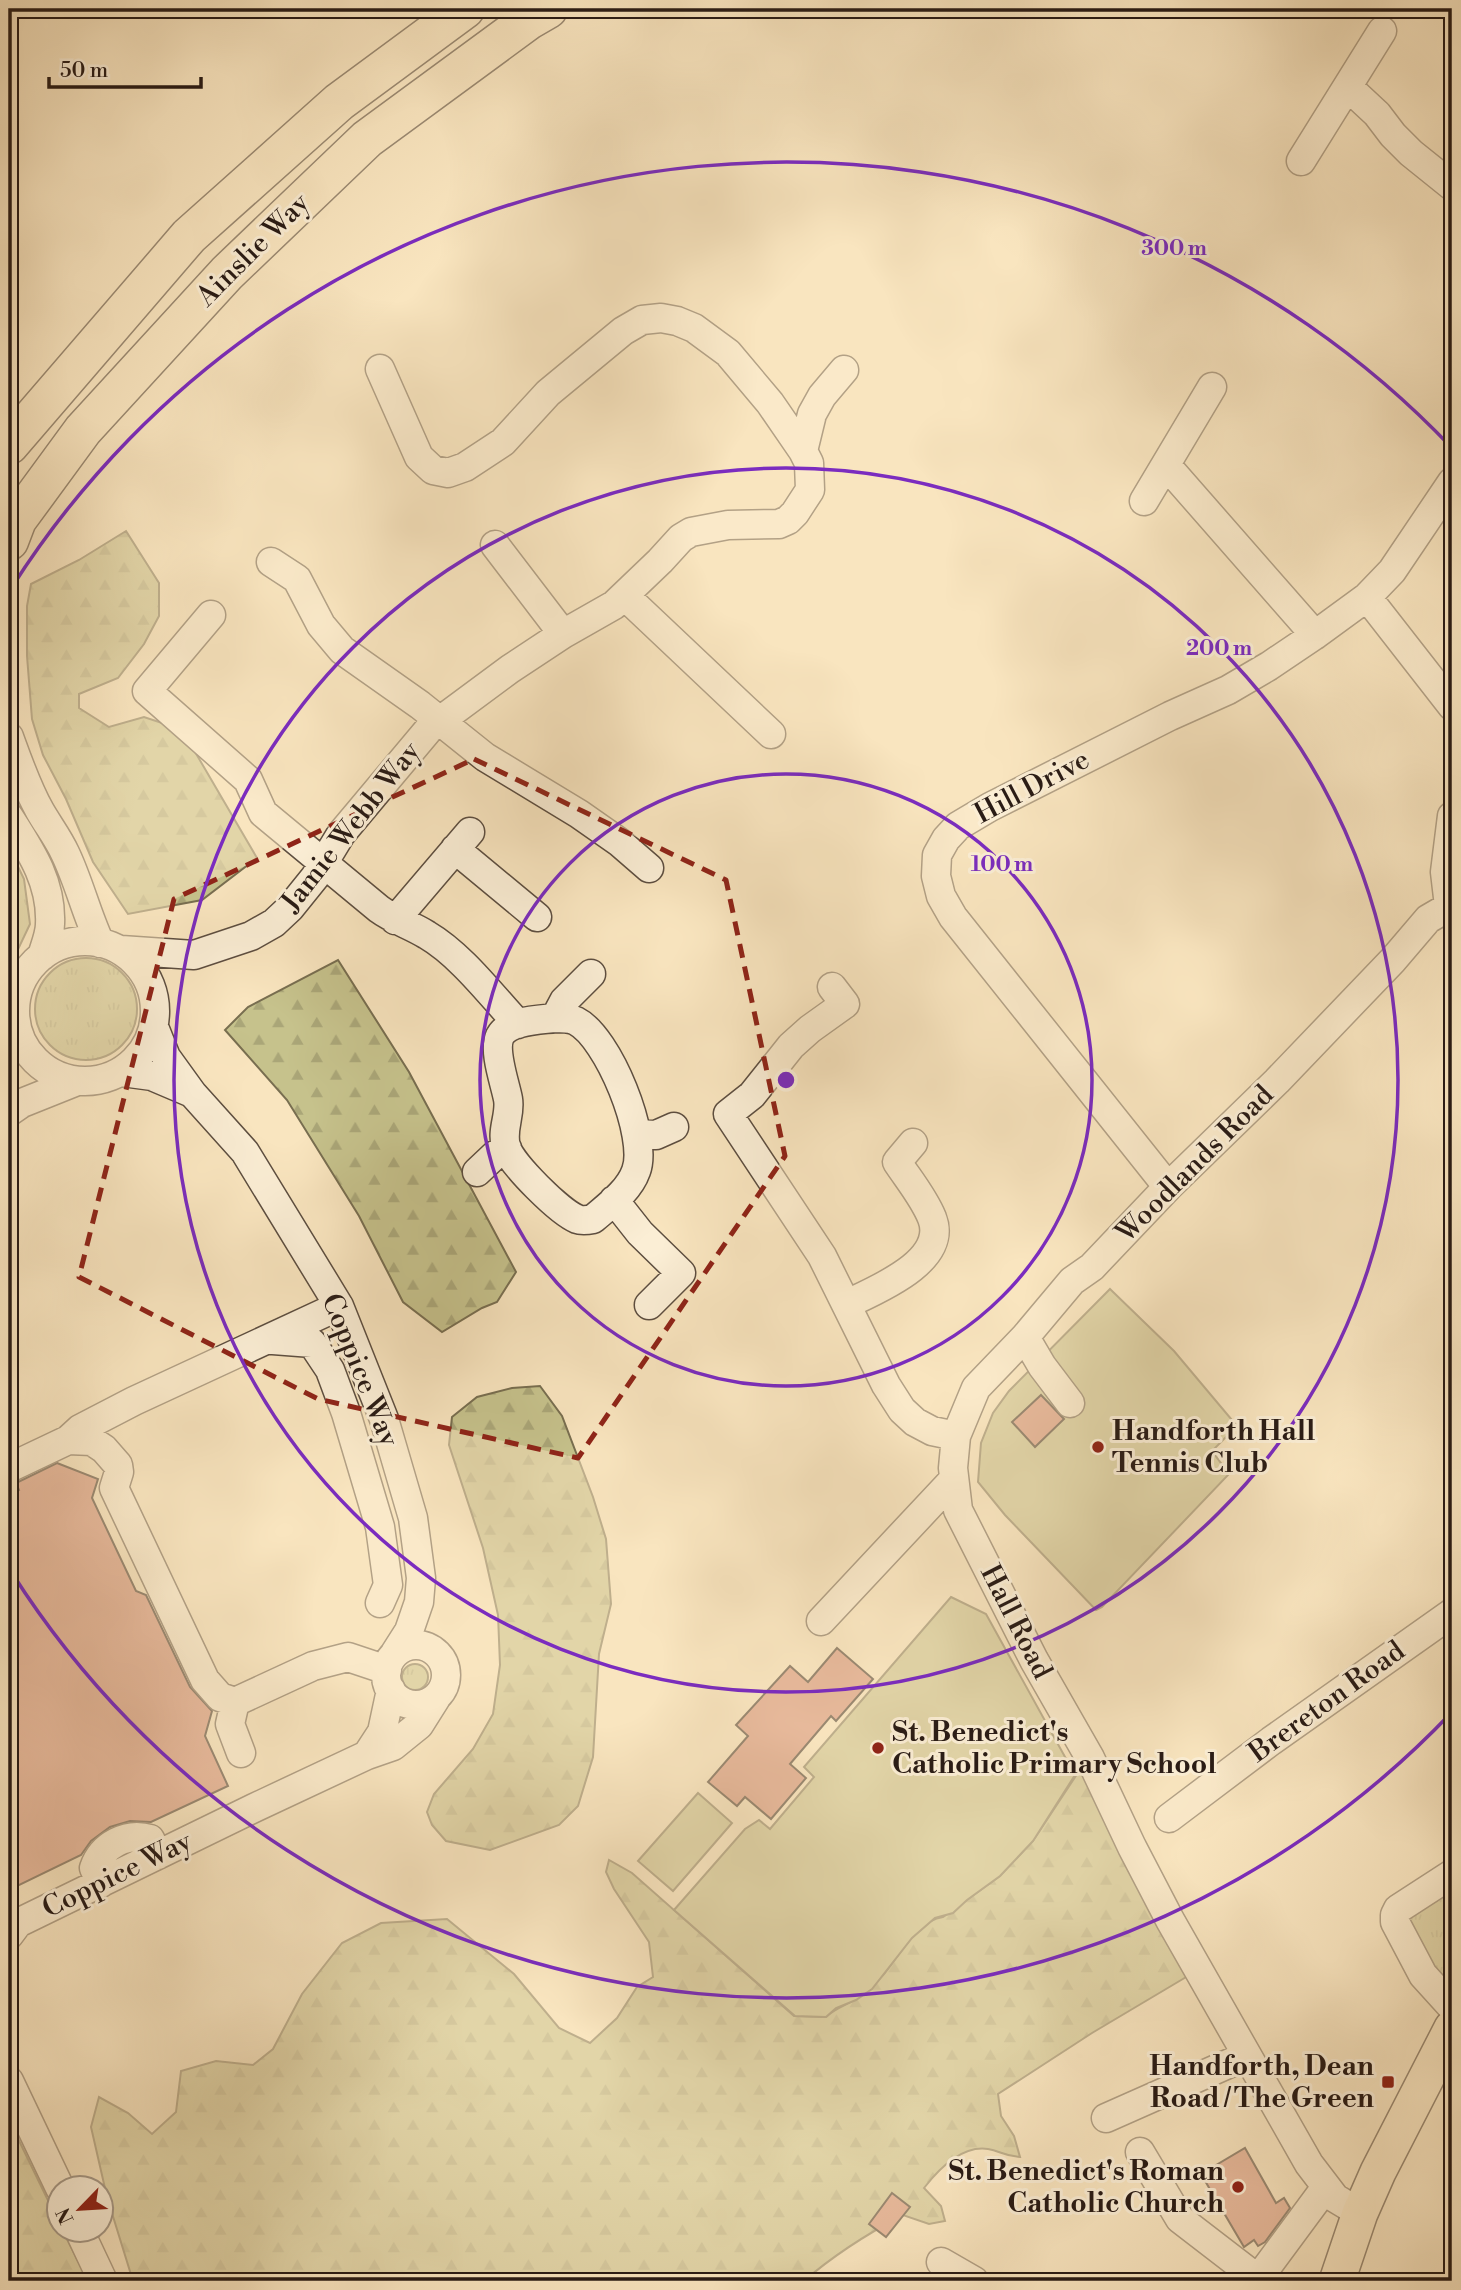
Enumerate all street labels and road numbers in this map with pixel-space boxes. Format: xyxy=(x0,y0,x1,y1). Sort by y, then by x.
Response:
street label: Ainslie Way xyxy=(188,186,317,315)
street label: Jamie Webb Way xyxy=(273,735,429,920)
street label: Hill Drive xyxy=(968,742,1096,832)
street label: Woodlands Road xyxy=(1108,1078,1281,1251)
street label: Coppice Way xyxy=(313,1288,407,1452)
street label: Hall Road xyxy=(972,1559,1060,1685)
street label: Brereton Road xyxy=(1241,1634,1412,1771)
street label: Coppice Way xyxy=(37,1824,198,1926)

